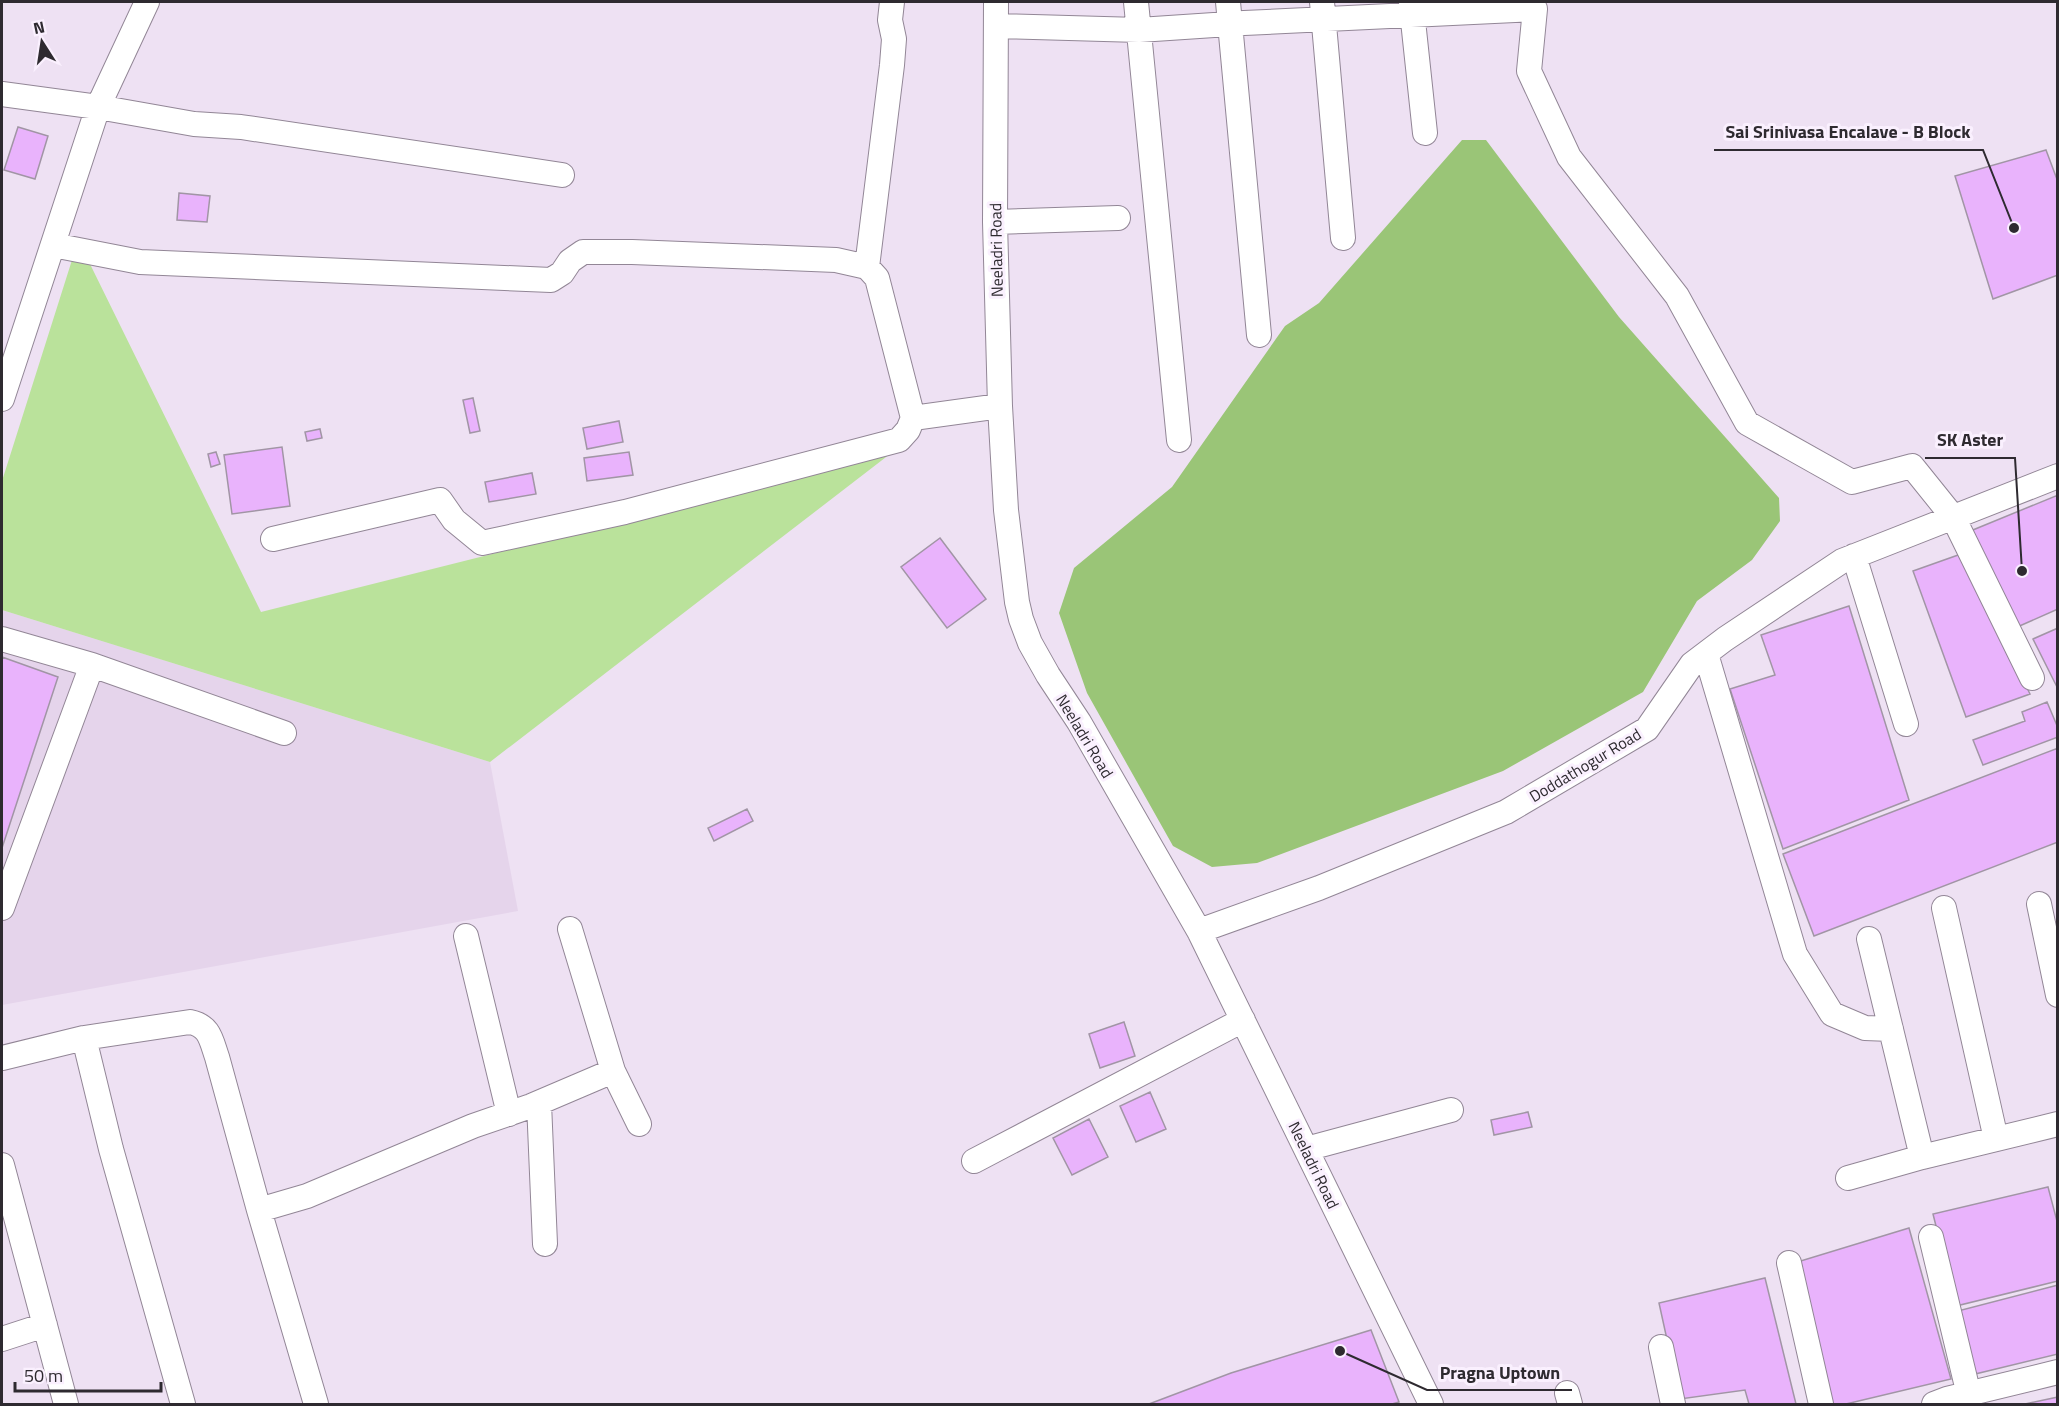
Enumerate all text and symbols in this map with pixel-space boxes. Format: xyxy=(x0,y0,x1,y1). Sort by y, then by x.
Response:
north arrow xyxy=(12,12,72,72)
text: N xyxy=(31,14,47,40)
callout: Sai Srinivasa Encalave - B Block xyxy=(1714,114,1983,150)
text: Sai Srinivasa Encalave - B Block xyxy=(1725,118,1971,145)
street label: Neeladri Road xyxy=(983,203,1009,297)
callout: SK Aster xyxy=(1925,422,2015,458)
text: SK Aster xyxy=(1937,426,2003,453)
street label: Neeladri Road xyxy=(1050,689,1120,783)
street label: Doddathogur Road xyxy=(1524,722,1646,808)
street label: Neeladri Road xyxy=(1283,1117,1345,1213)
callout: Pragna Uptown xyxy=(1427,1354,1572,1390)
scale bar xyxy=(15,1355,160,1393)
text: Pragna Uptown xyxy=(1440,1359,1560,1386)
text: 50 m xyxy=(24,1362,63,1389)

